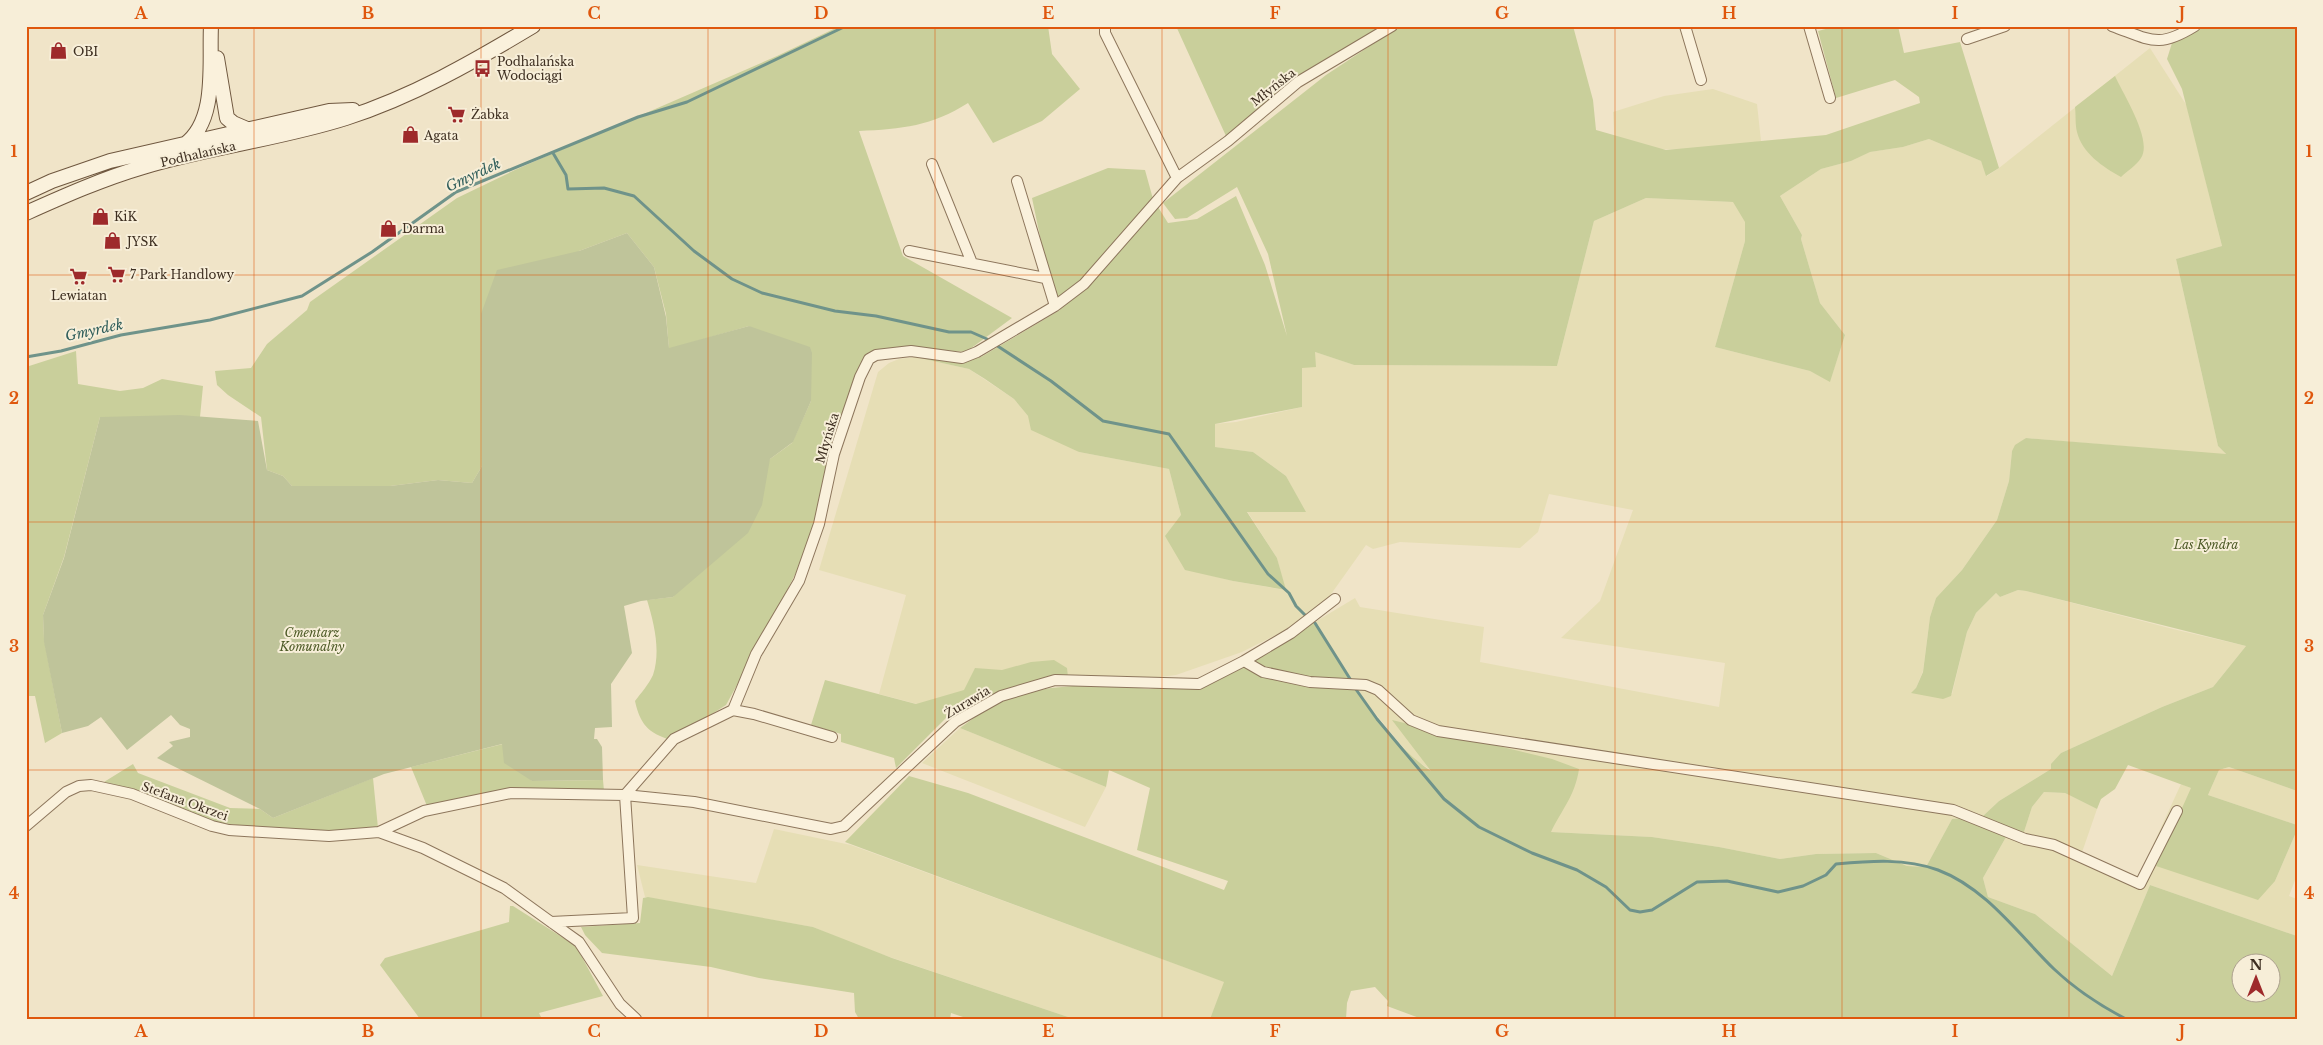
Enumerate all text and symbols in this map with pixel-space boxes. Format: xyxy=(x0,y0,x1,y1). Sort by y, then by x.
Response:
text: A xyxy=(134,3,149,23)
text: B xyxy=(362,3,375,23)
text: C xyxy=(587,3,601,23)
text: D xyxy=(814,3,828,23)
text: E xyxy=(1042,3,1054,23)
text: F xyxy=(1269,3,1281,23)
text: G xyxy=(1495,3,1509,23)
text: H xyxy=(1721,3,1737,23)
text: I xyxy=(1952,3,1959,23)
text: J xyxy=(2176,3,2185,23)
shop icon: OBI xyxy=(49,41,69,61)
place label: OBI xyxy=(73,44,98,59)
place label: Podhalańska Wodociągi xyxy=(496,54,574,83)
bus stop icon: Podhalańska Wodociągi xyxy=(473,58,493,78)
street label: Młyńska xyxy=(1248,65,1299,109)
supermarket icon: Żabka xyxy=(447,104,467,124)
place label: Żabka xyxy=(471,106,509,122)
shop icon: Agata xyxy=(400,125,420,145)
place label: Agata xyxy=(423,128,459,143)
street label: Podhalańska xyxy=(159,138,238,170)
text: 1 xyxy=(11,141,18,161)
text: 1 xyxy=(2306,141,2313,161)
water label: Gmyrdek xyxy=(443,154,503,196)
shop icon: KiK xyxy=(90,206,110,226)
place label: KiK xyxy=(114,209,137,224)
shop icon: Darma xyxy=(378,218,398,238)
place label: Darma xyxy=(402,221,445,236)
shop icon: JYSK xyxy=(103,231,123,251)
place label: JYSK xyxy=(125,234,158,249)
supermarket icon: 7 Park Handlowy xyxy=(106,264,126,284)
supermarket icon: Lewiatan xyxy=(69,266,89,286)
place label: 7 Park Handlowy xyxy=(130,267,234,282)
place label: Lewiatan xyxy=(51,288,107,303)
water label: Gmyrdek xyxy=(63,315,125,345)
text: 2 xyxy=(9,388,19,408)
text: 2 xyxy=(2304,388,2314,408)
street label: Młyńska xyxy=(812,410,842,465)
park label: Las Kyndra xyxy=(2173,537,2238,552)
park label: Cmentarz Komunalny xyxy=(279,625,345,654)
text: 3 xyxy=(9,636,19,656)
text: 3 xyxy=(2304,636,2314,656)
street label: Żurawia xyxy=(941,682,993,721)
street label: Stefana Okrzei xyxy=(140,778,230,824)
text: 4 xyxy=(9,883,19,903)
text: 4 xyxy=(2304,883,2314,903)
north arrow xyxy=(2230,952,2280,1002)
text: N xyxy=(2249,956,2263,974)
text: A xyxy=(134,1021,149,1041)
text: B xyxy=(362,1021,375,1041)
text: C xyxy=(587,1021,601,1041)
text: D xyxy=(814,1021,828,1041)
text: E xyxy=(1042,1021,1054,1041)
text: F xyxy=(1269,1021,1281,1041)
text: G xyxy=(1495,1021,1509,1041)
text: H xyxy=(1721,1021,1737,1041)
text: I xyxy=(1952,1021,1959,1041)
text: J xyxy=(2176,1021,2185,1041)

